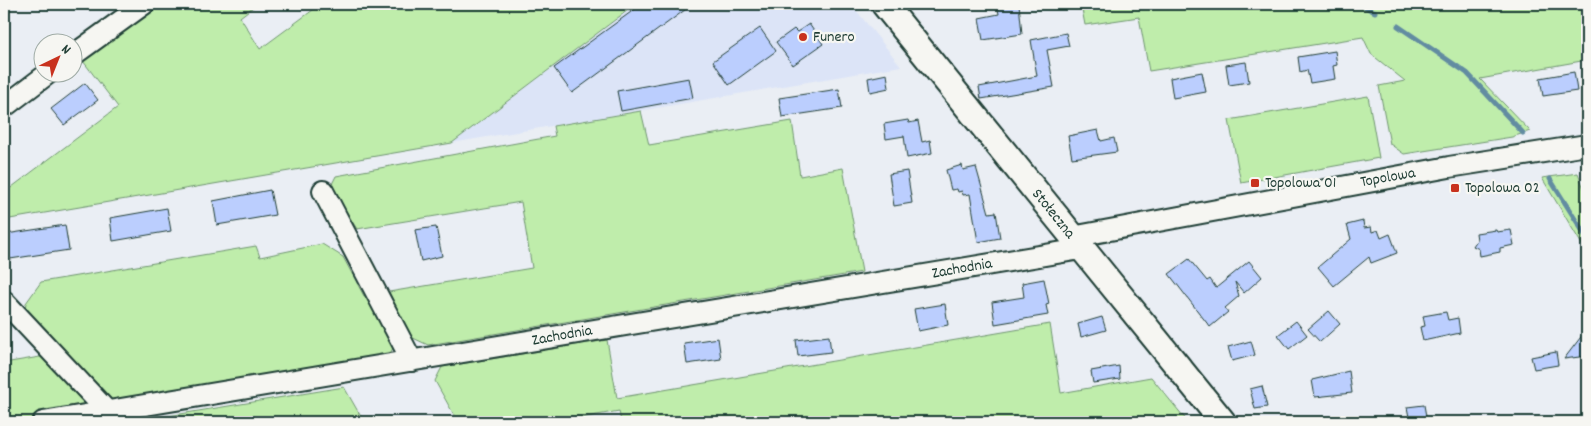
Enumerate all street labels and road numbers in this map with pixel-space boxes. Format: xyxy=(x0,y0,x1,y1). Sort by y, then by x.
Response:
street label: Topolowa xyxy=(1359,162,1418,194)
street label: Stołeczna xyxy=(1026,184,1081,244)
street label: Zachodnia xyxy=(930,252,994,286)
street label: Zachodnia xyxy=(530,319,594,353)

